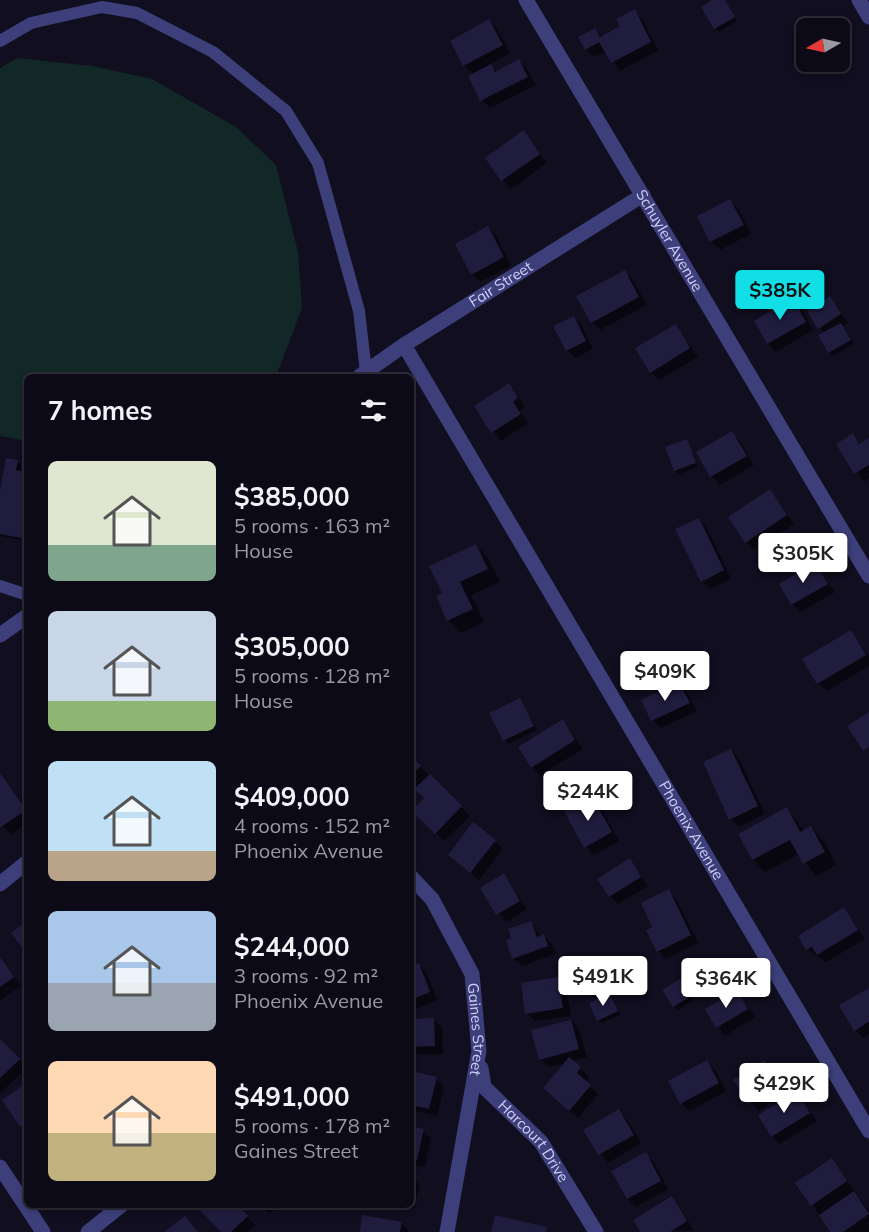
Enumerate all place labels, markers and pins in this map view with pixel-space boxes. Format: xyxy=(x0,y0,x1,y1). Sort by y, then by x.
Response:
pin: $385K xyxy=(738,270,822,321)
pin: $305K xyxy=(761,533,845,584)
pin: $409K xyxy=(623,651,707,702)
pin: $244K xyxy=(546,771,630,822)
pin: $491K xyxy=(561,956,645,1007)
pin: $364K xyxy=(684,958,768,1009)
pin: $429K xyxy=(742,1063,826,1114)

